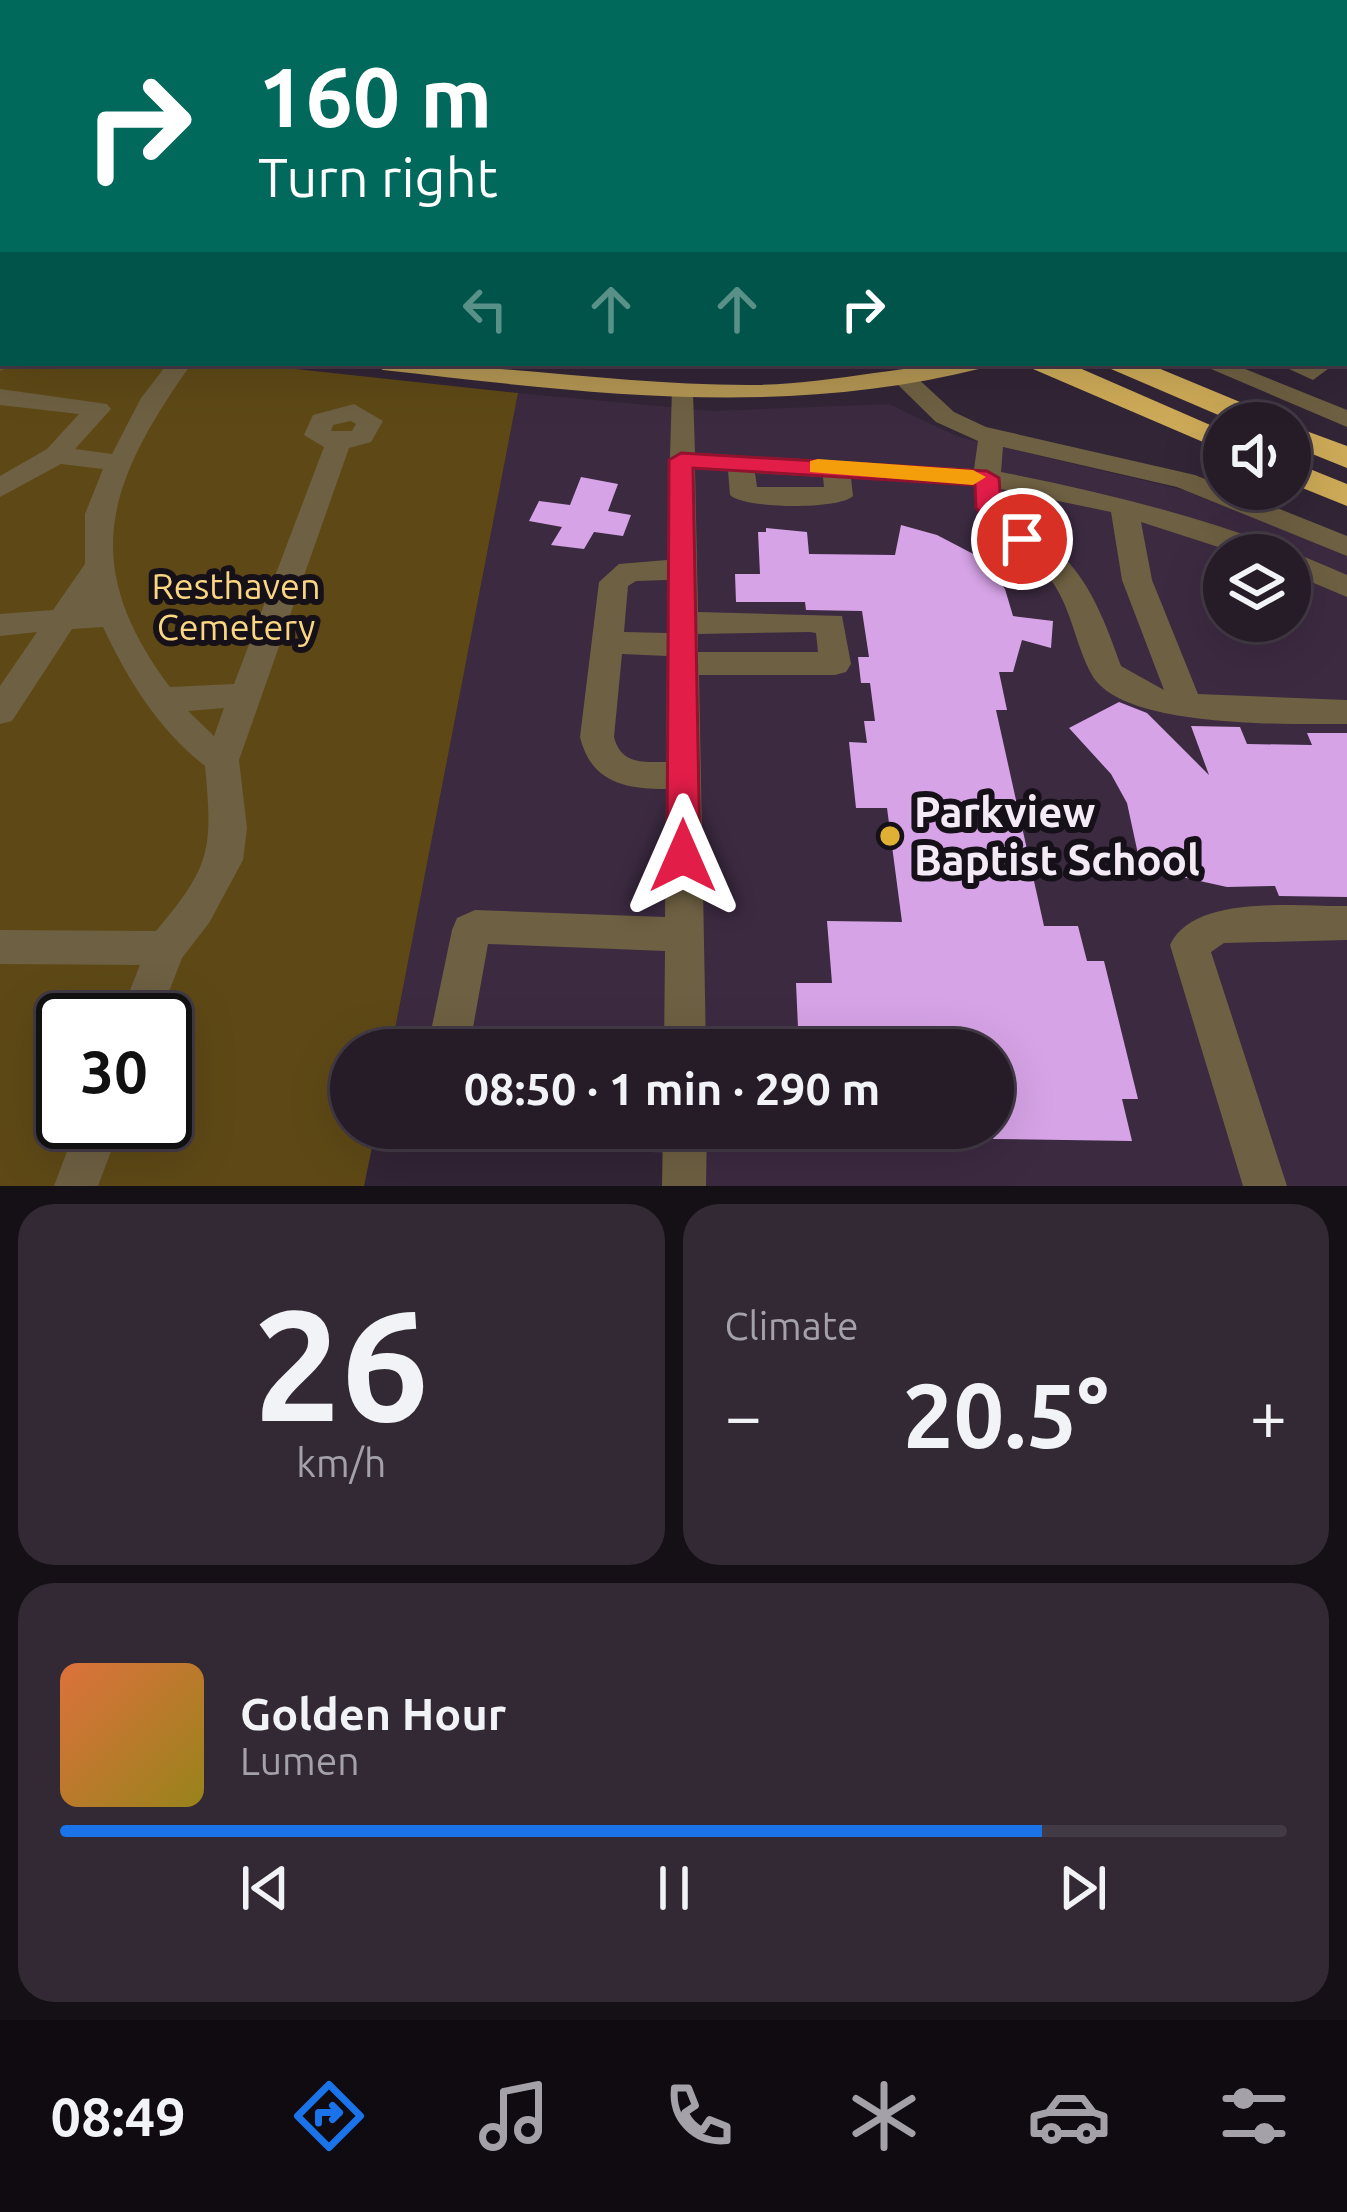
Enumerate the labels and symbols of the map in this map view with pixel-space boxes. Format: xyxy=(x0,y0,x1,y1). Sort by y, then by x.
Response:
pin xyxy=(971,488,1073,590)
park label: Resthaven Cemetery xyxy=(152,565,320,647)
place label: Parkview Baptist School xyxy=(914,788,1200,883)
position arrow xyxy=(620,793,746,919)
marker: Parkview Baptist School xyxy=(877,823,903,849)
speed limit sign: 30 xyxy=(36,993,192,1149)

